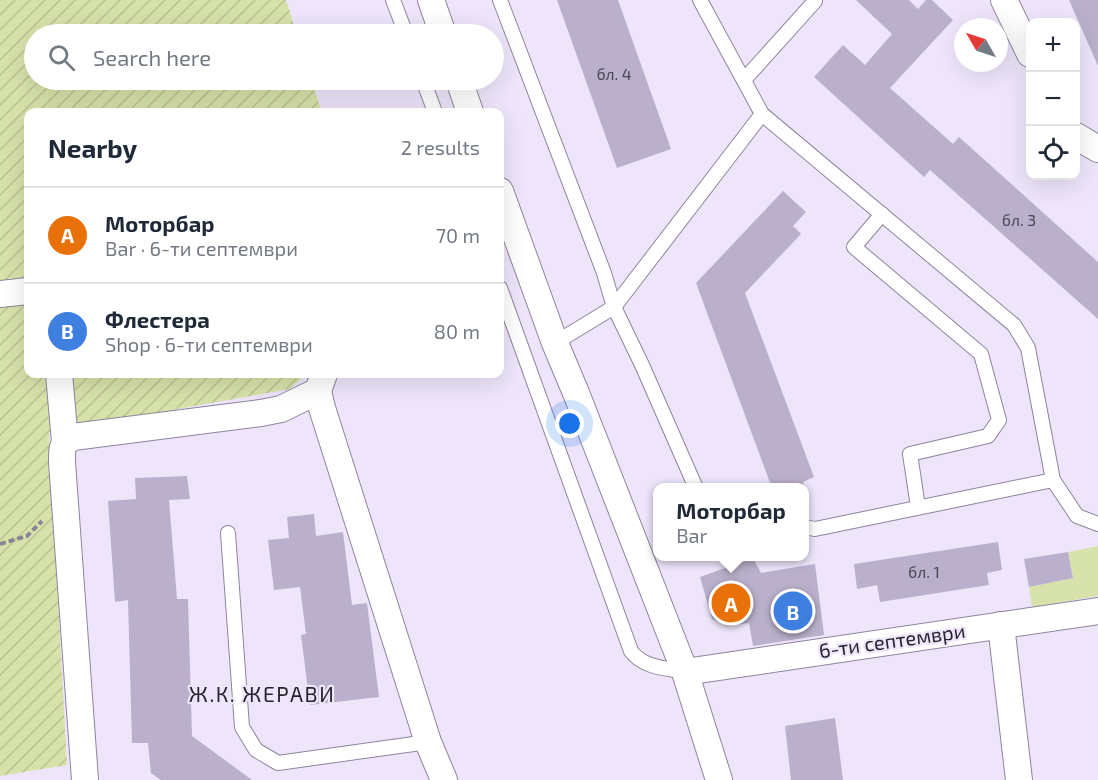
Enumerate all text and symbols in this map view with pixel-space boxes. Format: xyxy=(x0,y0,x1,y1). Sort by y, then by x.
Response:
north arrow xyxy=(954,18,1008,72)
map controls xyxy=(1026,18,1080,180)
button: + xyxy=(1026,18,1080,72)
search box xyxy=(24,24,504,90)
icon: search xyxy=(45,41,78,74)
text: Search here xyxy=(93,44,211,70)
house number: бл. 4 xyxy=(596,64,632,83)
button: − xyxy=(1026,72,1080,126)
button: locate xyxy=(1026,126,1080,180)
text: Nearby xyxy=(48,132,137,163)
text: 2 results xyxy=(401,135,480,159)
text: Моторбар xyxy=(105,210,215,236)
house number: бл. 3 xyxy=(1002,210,1036,229)
text: A xyxy=(61,223,74,247)
text: 70 m xyxy=(436,223,480,247)
text: Bar · 6-ти септември xyxy=(105,236,298,260)
text: Флестера xyxy=(105,306,210,332)
text: B xyxy=(61,319,74,343)
text: 80 m xyxy=(434,319,480,343)
text: Shop · 6-ти септември xyxy=(105,332,313,356)
your location xyxy=(555,409,584,438)
popup xyxy=(653,483,809,561)
text: Моторбар xyxy=(676,497,786,523)
text: Bar xyxy=(676,523,708,547)
house number: бл. 1 xyxy=(908,562,940,581)
pin: A xyxy=(712,580,750,626)
pin: B xyxy=(774,588,812,634)
street label: 6-ти септември xyxy=(817,618,967,662)
district label: Ж.К. ЖЕРАВИ xyxy=(189,681,335,706)

